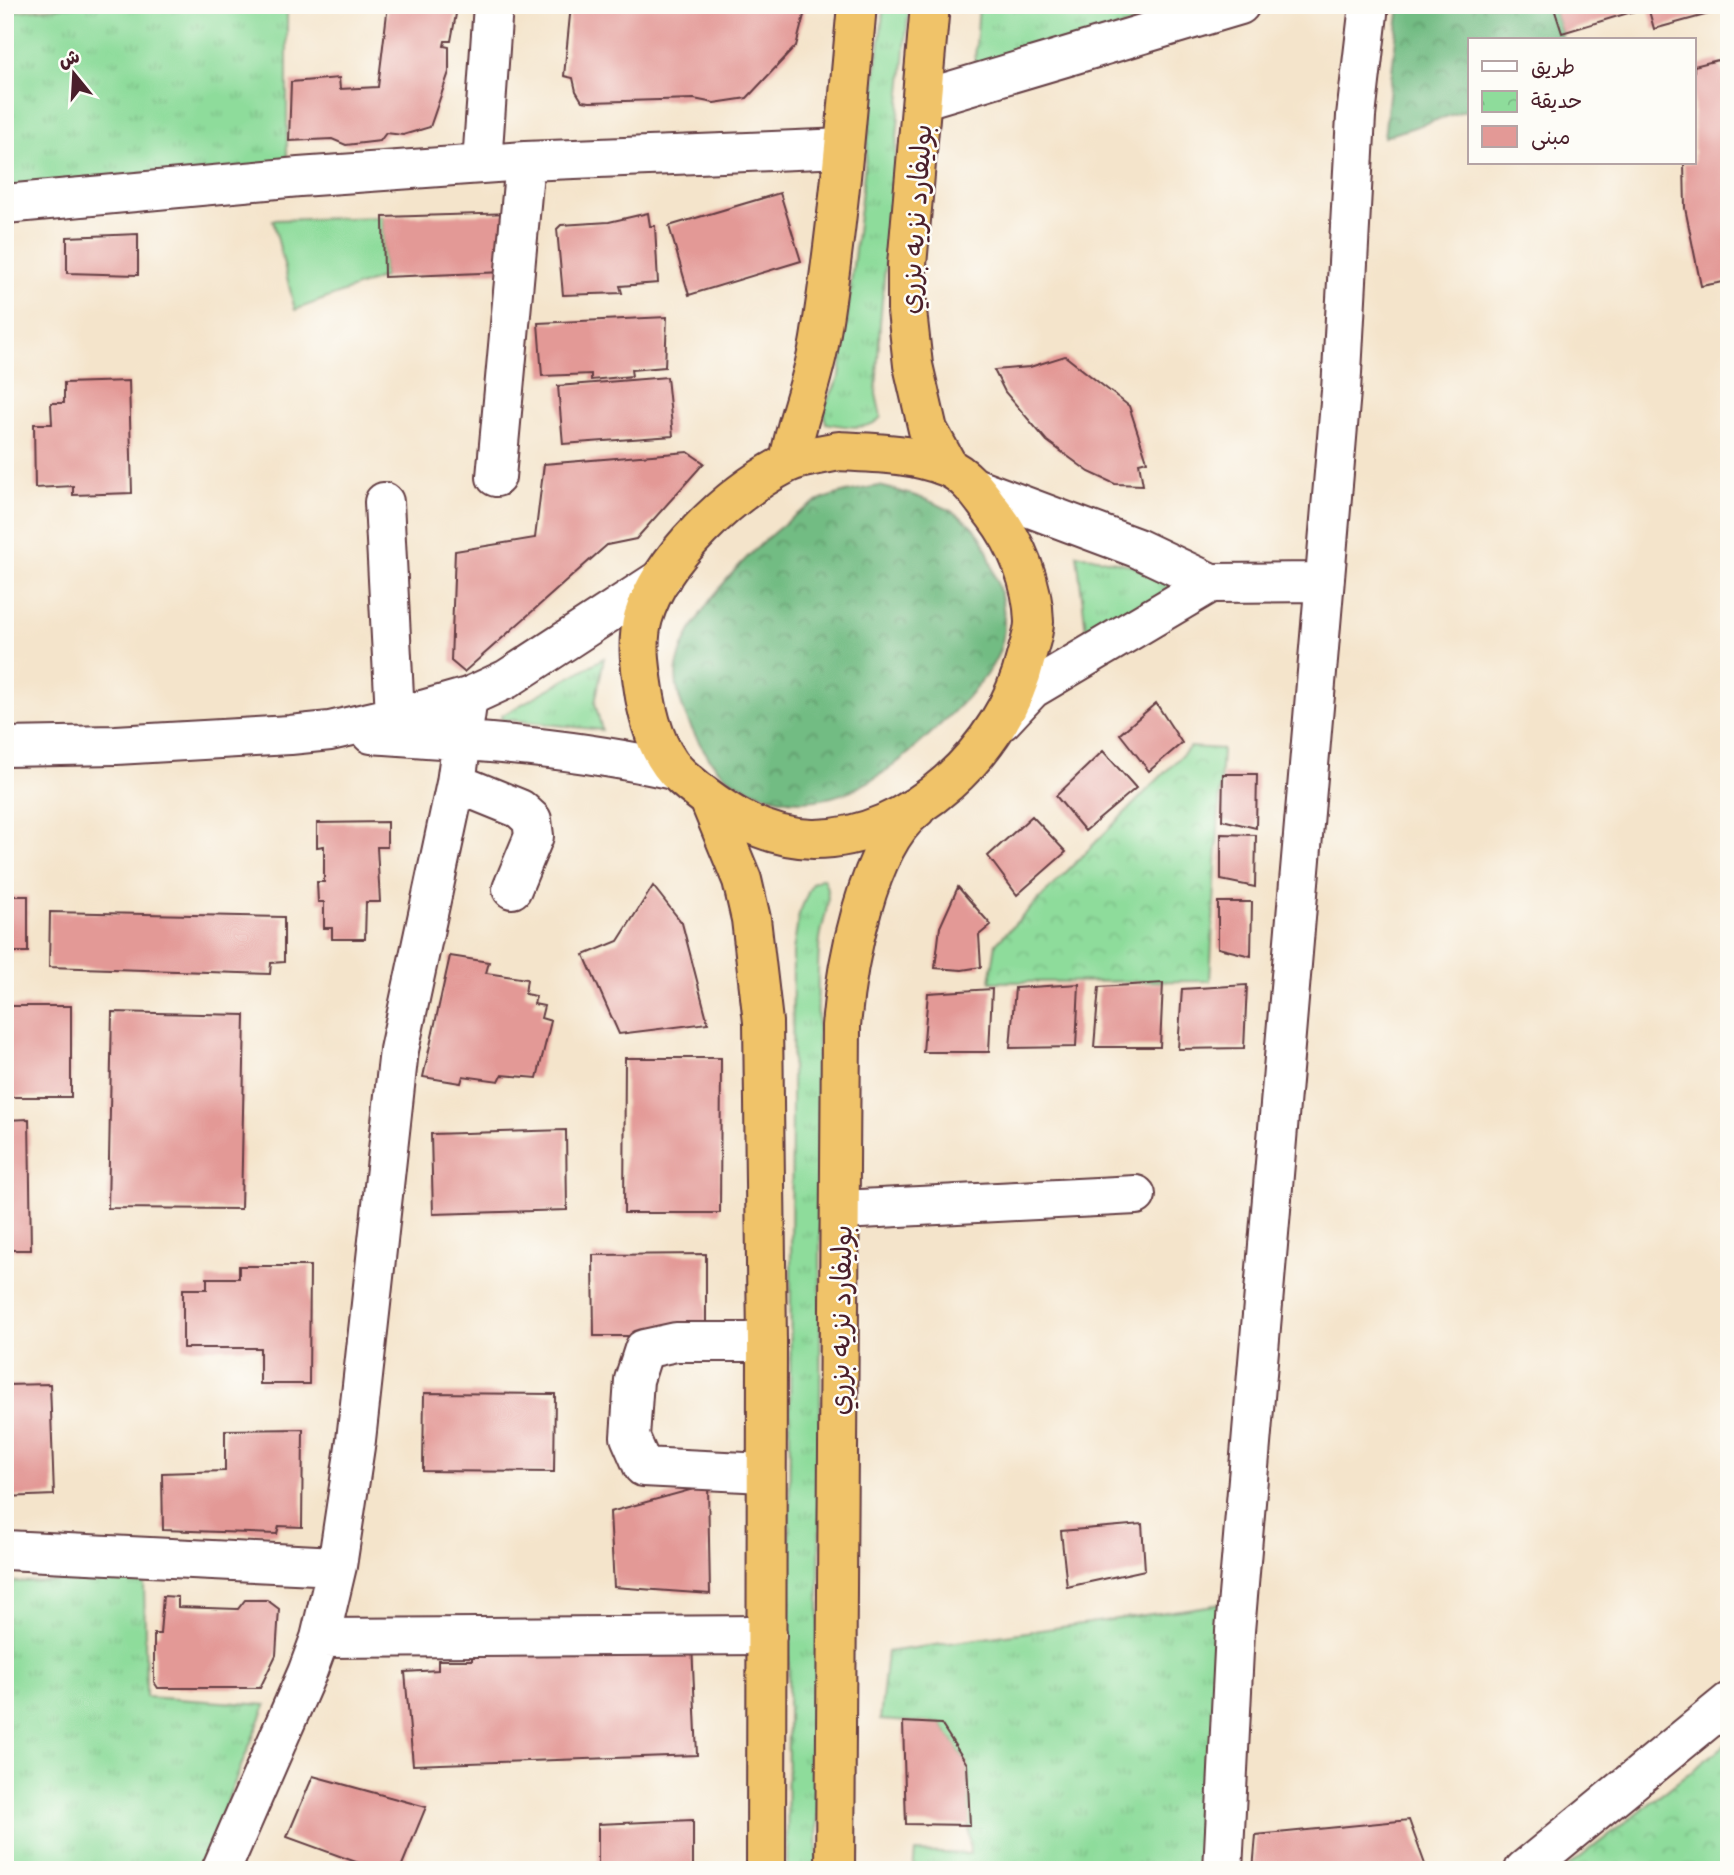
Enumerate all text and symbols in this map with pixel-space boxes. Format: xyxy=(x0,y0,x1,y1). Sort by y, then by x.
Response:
north arrow xyxy=(38,38,108,108)
legend xyxy=(1468,38,1696,164)
text: ش xyxy=(55,44,83,73)
text: طريق xyxy=(1531,54,1575,80)
text: حديقة xyxy=(1531,88,1582,114)
street label: بوليفارد نزيه بزري xyxy=(891,123,943,315)
text: مبنى xyxy=(1531,124,1570,151)
street label: بوليفارد نزيه بزري xyxy=(821,1224,863,1416)

